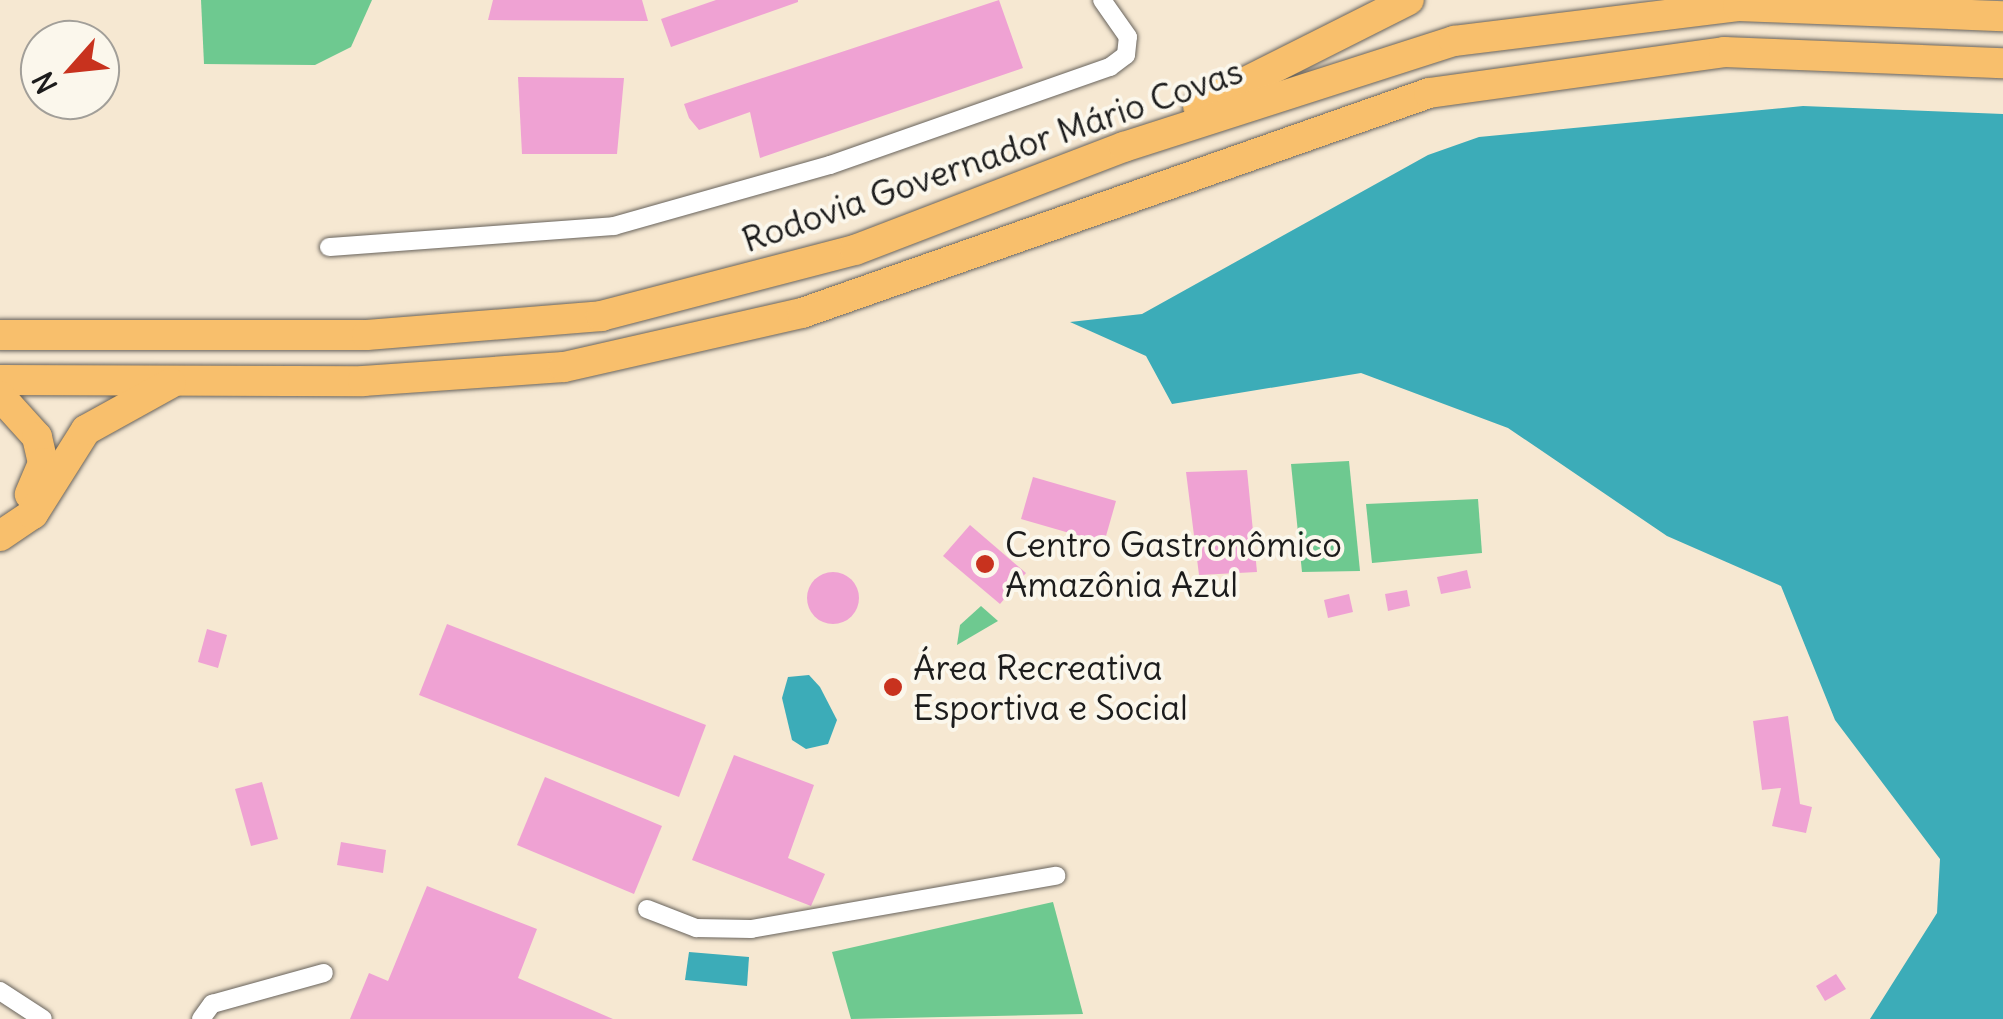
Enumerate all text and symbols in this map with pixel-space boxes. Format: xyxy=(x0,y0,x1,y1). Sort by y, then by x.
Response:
north arrow xyxy=(20,20,120,120)
street label: Rodovia Governador Mário Covas xyxy=(736,49,1248,261)
text: N xyxy=(25,66,65,100)
place label: Centro Gastronômico Amazônia Azul xyxy=(1005,523,1342,605)
marker: Centro Gastronômico Amazônia Azul xyxy=(974,553,996,575)
place label: Área Recreativa Esportiva e Social xyxy=(913,646,1188,728)
marker: Área Recreativa Esportiva e Social xyxy=(882,676,904,698)

